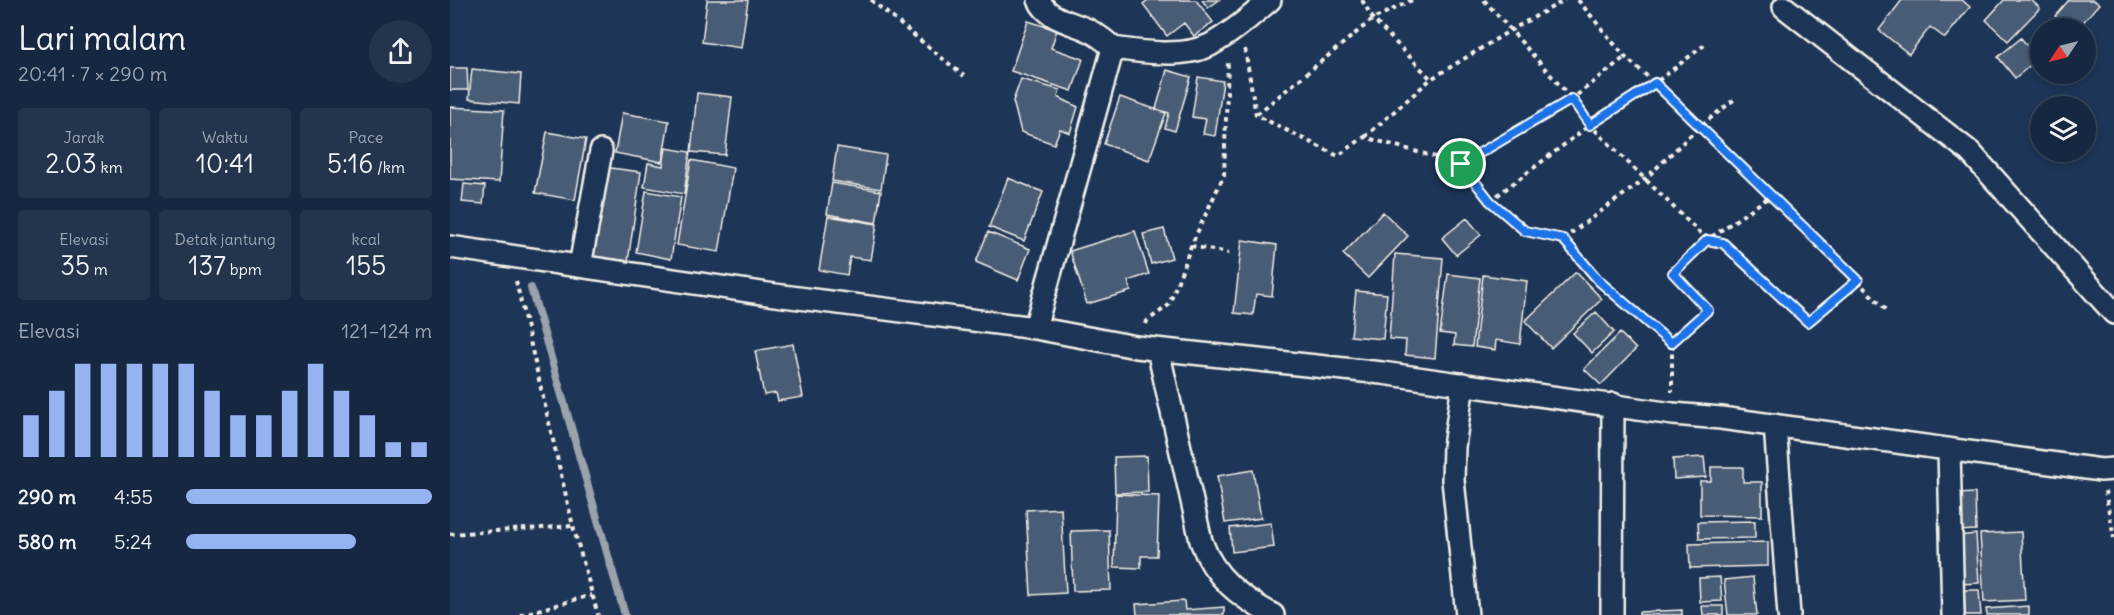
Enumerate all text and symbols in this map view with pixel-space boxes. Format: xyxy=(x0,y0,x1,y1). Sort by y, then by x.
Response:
text: Lari malam xyxy=(18,17,186,59)
north arrow xyxy=(2030,18,2096,84)
map controls xyxy=(2030,18,2096,162)
button: share xyxy=(369,20,432,83)
text: 20:41 · 7 × 290 m xyxy=(18,61,167,86)
button: layers xyxy=(2030,96,2096,162)
text: Jarak xyxy=(64,127,104,147)
text: Waktu xyxy=(202,127,248,147)
text: Pace xyxy=(349,127,383,147)
pin xyxy=(1435,138,1486,189)
text: 2.03 xyxy=(45,147,97,180)
text: 10:41 xyxy=(196,147,254,180)
text: 5:16 xyxy=(327,147,373,180)
icon: arrive xyxy=(1444,147,1477,180)
text: km xyxy=(97,157,123,177)
text: /km xyxy=(373,157,405,177)
text: Elevasi xyxy=(59,229,109,249)
text: Detak jantung xyxy=(174,229,276,249)
text: kcal xyxy=(352,229,380,249)
text: 35 xyxy=(60,249,90,282)
text: 137 xyxy=(188,249,226,282)
text: 155 xyxy=(346,249,386,282)
text: m xyxy=(90,259,108,279)
text: bpm xyxy=(226,259,262,279)
text: Elevasi xyxy=(18,318,80,343)
text: 121–124 m xyxy=(341,318,432,343)
text: 290 m xyxy=(18,484,76,509)
text: 4:55 xyxy=(114,484,153,509)
text: 580 m xyxy=(18,529,76,554)
text: 5:24 xyxy=(114,529,152,554)

